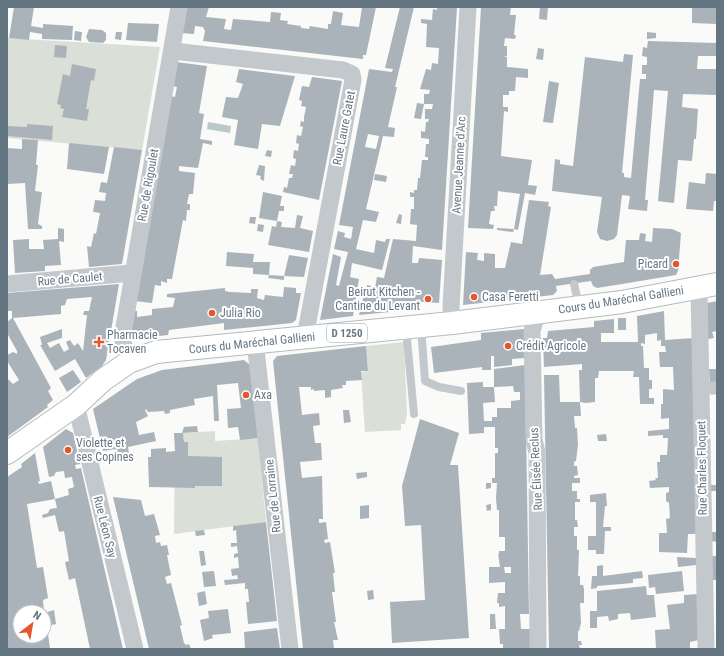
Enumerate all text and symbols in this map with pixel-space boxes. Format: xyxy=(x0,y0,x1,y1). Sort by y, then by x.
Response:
street label: Rue Laure Gatet xyxy=(330,89,358,166)
street label: Avenue Jeanne d'Arc xyxy=(449,115,469,214)
street label: Rue de Rigoulet xyxy=(135,147,161,222)
place label: Picard xyxy=(638,257,668,271)
marker: Picard xyxy=(671,259,681,269)
street label: Rue de Caulet xyxy=(37,269,104,289)
street label: Cours du Maréchal Gallieni xyxy=(557,283,685,317)
place label: Beirut Kitchen - Cantine du Levant xyxy=(335,285,420,313)
place label: Casa Feretti xyxy=(482,290,539,304)
marker: Casa Feretti xyxy=(469,292,479,302)
marker: Beirut Kitchen - Cantine du Levant xyxy=(423,294,433,304)
place label: Julia Rio xyxy=(220,306,261,320)
marker: Julia Rio xyxy=(207,308,217,318)
road number: D 1250 xyxy=(327,324,367,342)
place label: Pharmacie Tocaven xyxy=(107,328,158,356)
street label: Cours du Maréchal Gallieni xyxy=(188,329,316,357)
marker: Pharmacie Tocaven xyxy=(94,337,104,347)
place label: Crédit Agricole xyxy=(516,339,587,353)
marker: Crédit Agricole xyxy=(503,341,513,351)
place label: Axa xyxy=(254,388,272,402)
marker: Axa xyxy=(241,390,251,400)
street label: Rue Charles Floquet xyxy=(694,420,710,515)
street label: Rue Élisée Reclus xyxy=(526,427,545,511)
place label: Violette et ses Copines xyxy=(76,436,134,464)
marker: Violette et ses Copines xyxy=(63,445,73,455)
street label: Rue de Lorraine xyxy=(262,458,284,533)
street label: Rue Léon Say xyxy=(91,495,119,559)
north arrow xyxy=(12,604,52,644)
text: N xyxy=(31,609,43,623)

